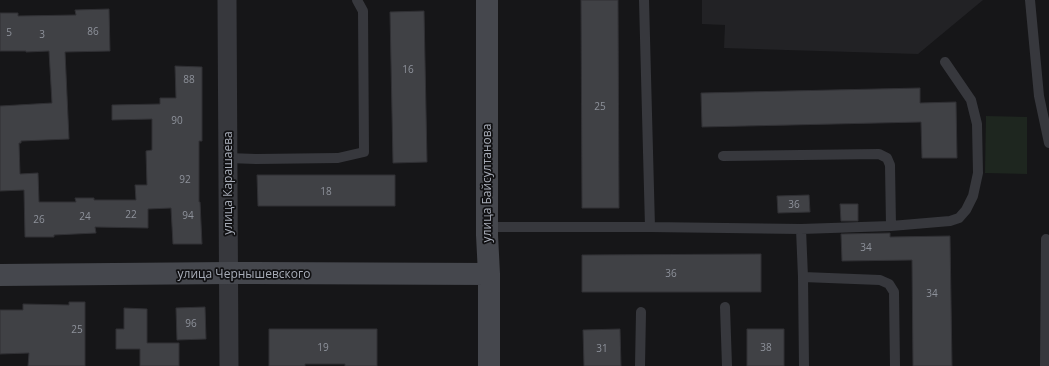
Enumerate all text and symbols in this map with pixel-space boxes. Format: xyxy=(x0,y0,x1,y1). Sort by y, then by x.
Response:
house number: 86 xyxy=(87,24,99,38)
house number: 5 xyxy=(6,25,12,39)
house number: 3 xyxy=(39,27,45,41)
house number: 16 xyxy=(402,62,414,76)
house number: 88 xyxy=(183,72,195,86)
house number: 25 xyxy=(594,99,606,113)
house number: 90 xyxy=(171,113,183,127)
street label: улица Байсултанова xyxy=(478,124,495,242)
street label: улица Карашаева xyxy=(219,131,236,235)
house number: 92 xyxy=(179,172,191,186)
house number: 18 xyxy=(320,184,332,198)
house number: 36 xyxy=(788,197,800,211)
house number: 22 xyxy=(125,207,137,221)
house number: 94 xyxy=(182,208,194,222)
house number: 24 xyxy=(79,209,91,223)
house number: 26 xyxy=(33,212,45,226)
house number: 34 xyxy=(860,240,872,254)
street label: улица Чернышевского xyxy=(178,265,310,282)
house number: 36 xyxy=(665,266,677,280)
house number: 34 xyxy=(926,286,938,300)
house number: 96 xyxy=(185,316,197,330)
house number: 25 xyxy=(71,322,83,336)
house number: 19 xyxy=(317,340,329,354)
house number: 38 xyxy=(760,340,772,354)
house number: 31 xyxy=(596,341,608,355)

